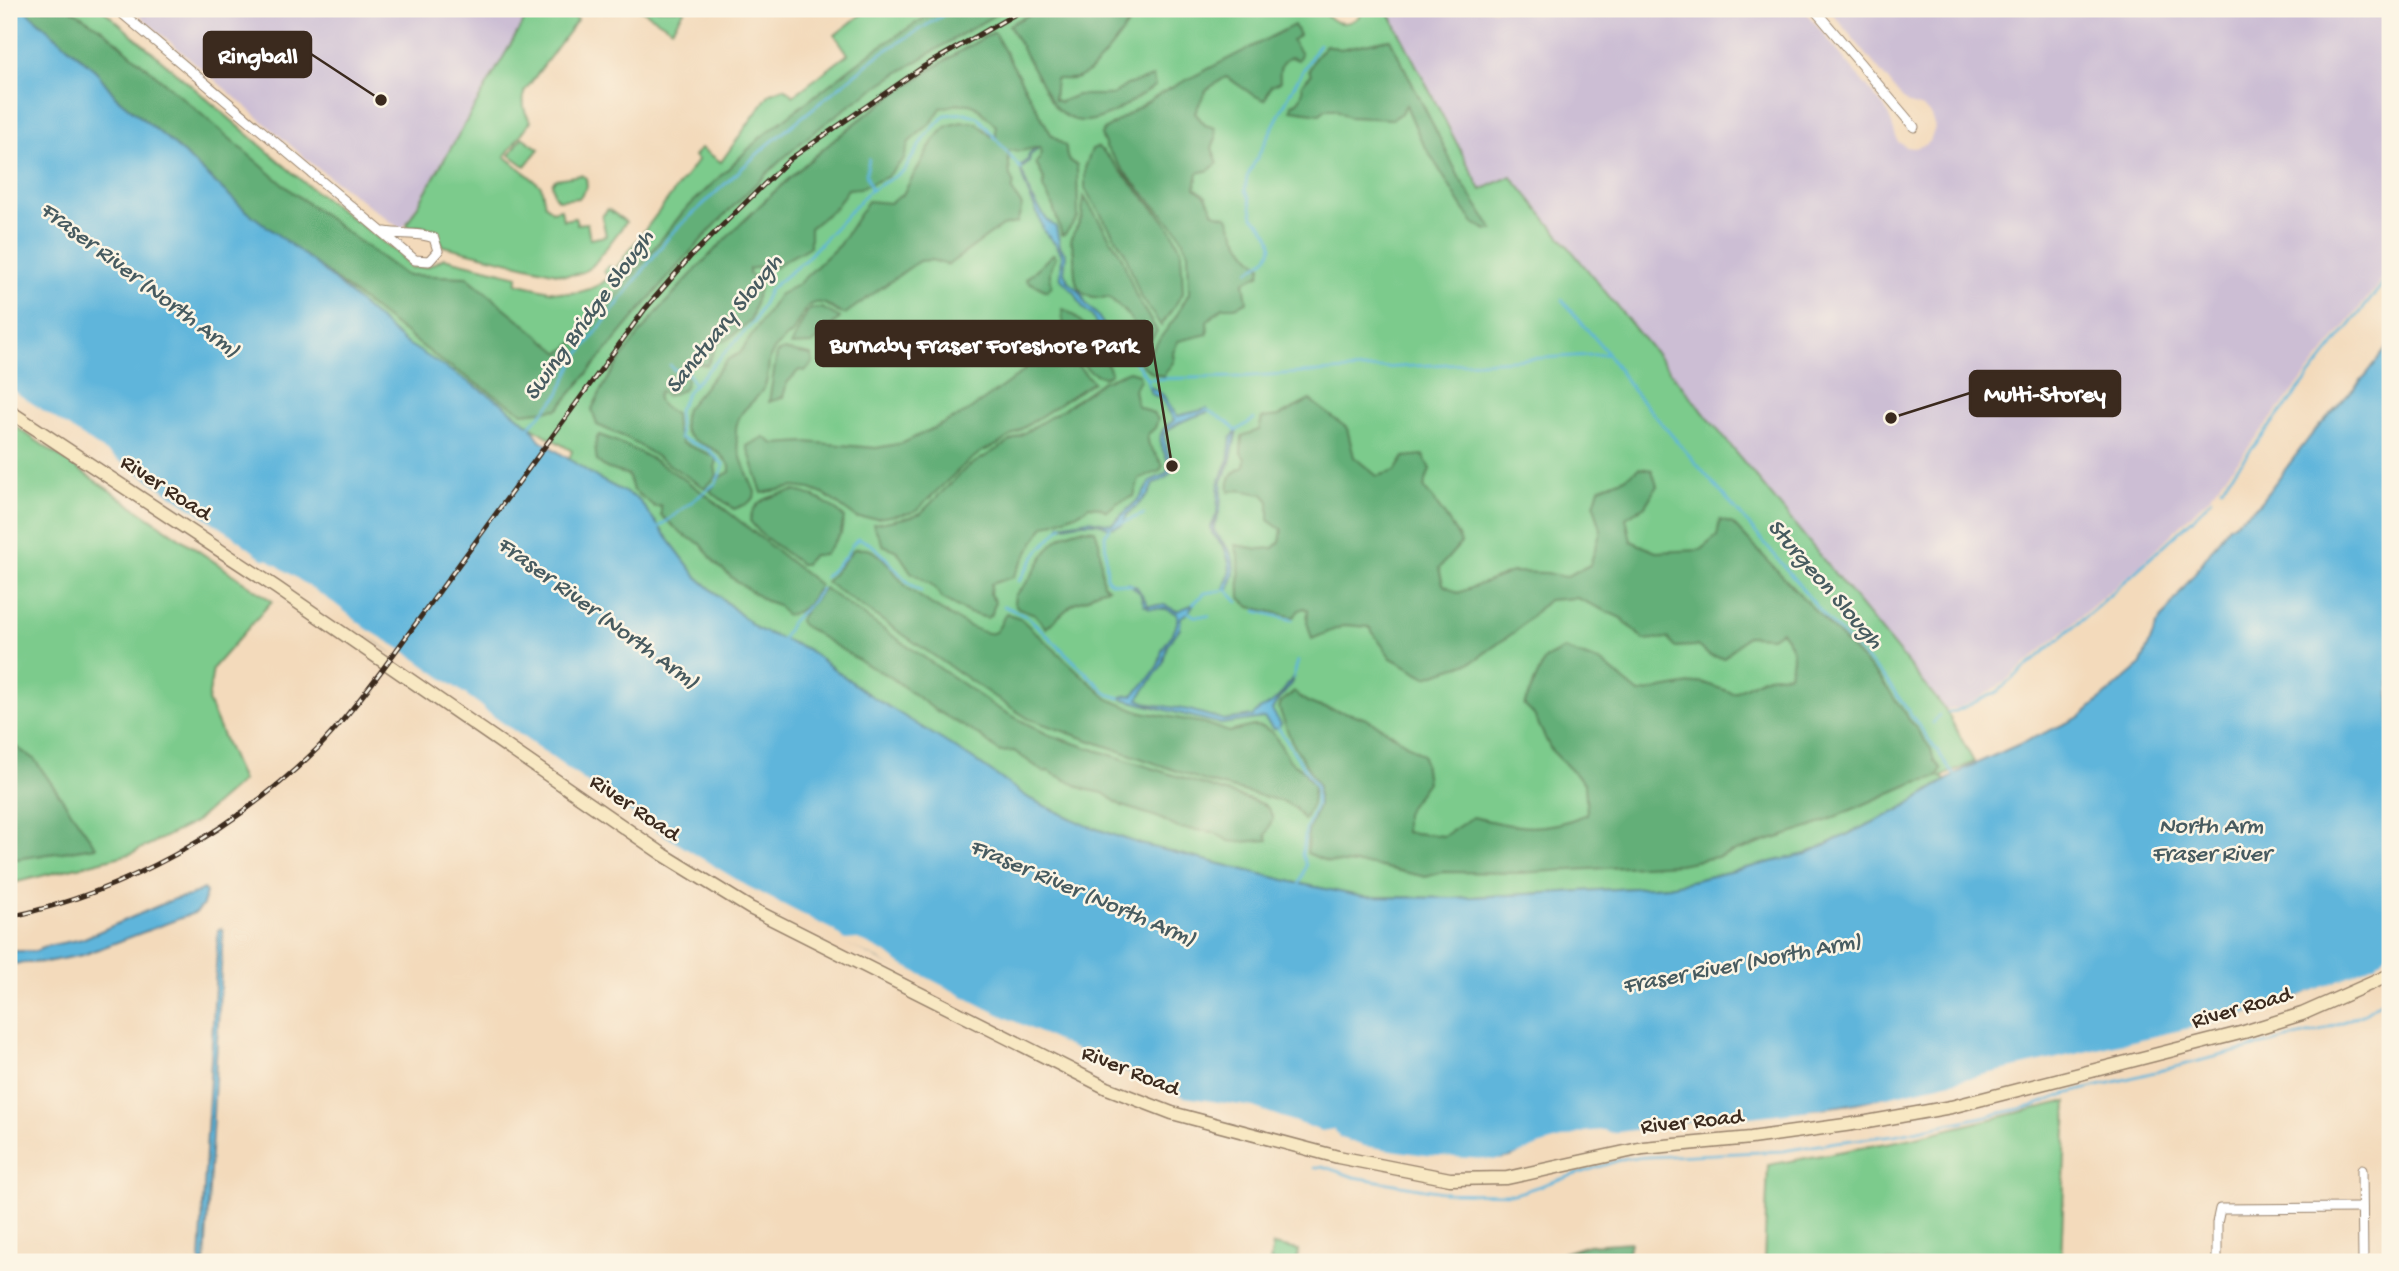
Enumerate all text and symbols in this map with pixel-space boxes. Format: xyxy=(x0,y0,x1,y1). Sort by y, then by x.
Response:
callout: Ringball xyxy=(204,32,311,77)
text: Ringball xyxy=(217,44,298,73)
water label: Fraser River (North Arm) xyxy=(33,196,245,366)
water label: Swing Bridge Slough xyxy=(518,224,662,407)
water label: Sanctuary Slough xyxy=(660,249,791,401)
callout: Burnaby Fraser Foreshore Park xyxy=(816,321,1152,366)
text: Burnaby Fraser Foreshore Park xyxy=(829,333,1142,362)
callout: Multi-Storey xyxy=(1970,371,2120,416)
text: Multi-Storey xyxy=(1984,382,2106,411)
street label: River Road xyxy=(115,450,217,529)
water label: Sturgeon Slough xyxy=(1760,514,1889,657)
water label: Fraser River (North Arm) xyxy=(490,531,704,697)
street label: River Road xyxy=(584,769,685,850)
water label: North Arm Fraser River xyxy=(2152,813,2275,870)
water label: Fraser River (North Arm) xyxy=(965,833,1200,955)
water label: Fraser River (North Arm) xyxy=(1620,928,1864,1002)
street label: River Road xyxy=(2189,981,2297,1036)
street label: River Road xyxy=(1077,1040,1184,1104)
street label: River Road xyxy=(1639,1104,1746,1142)

